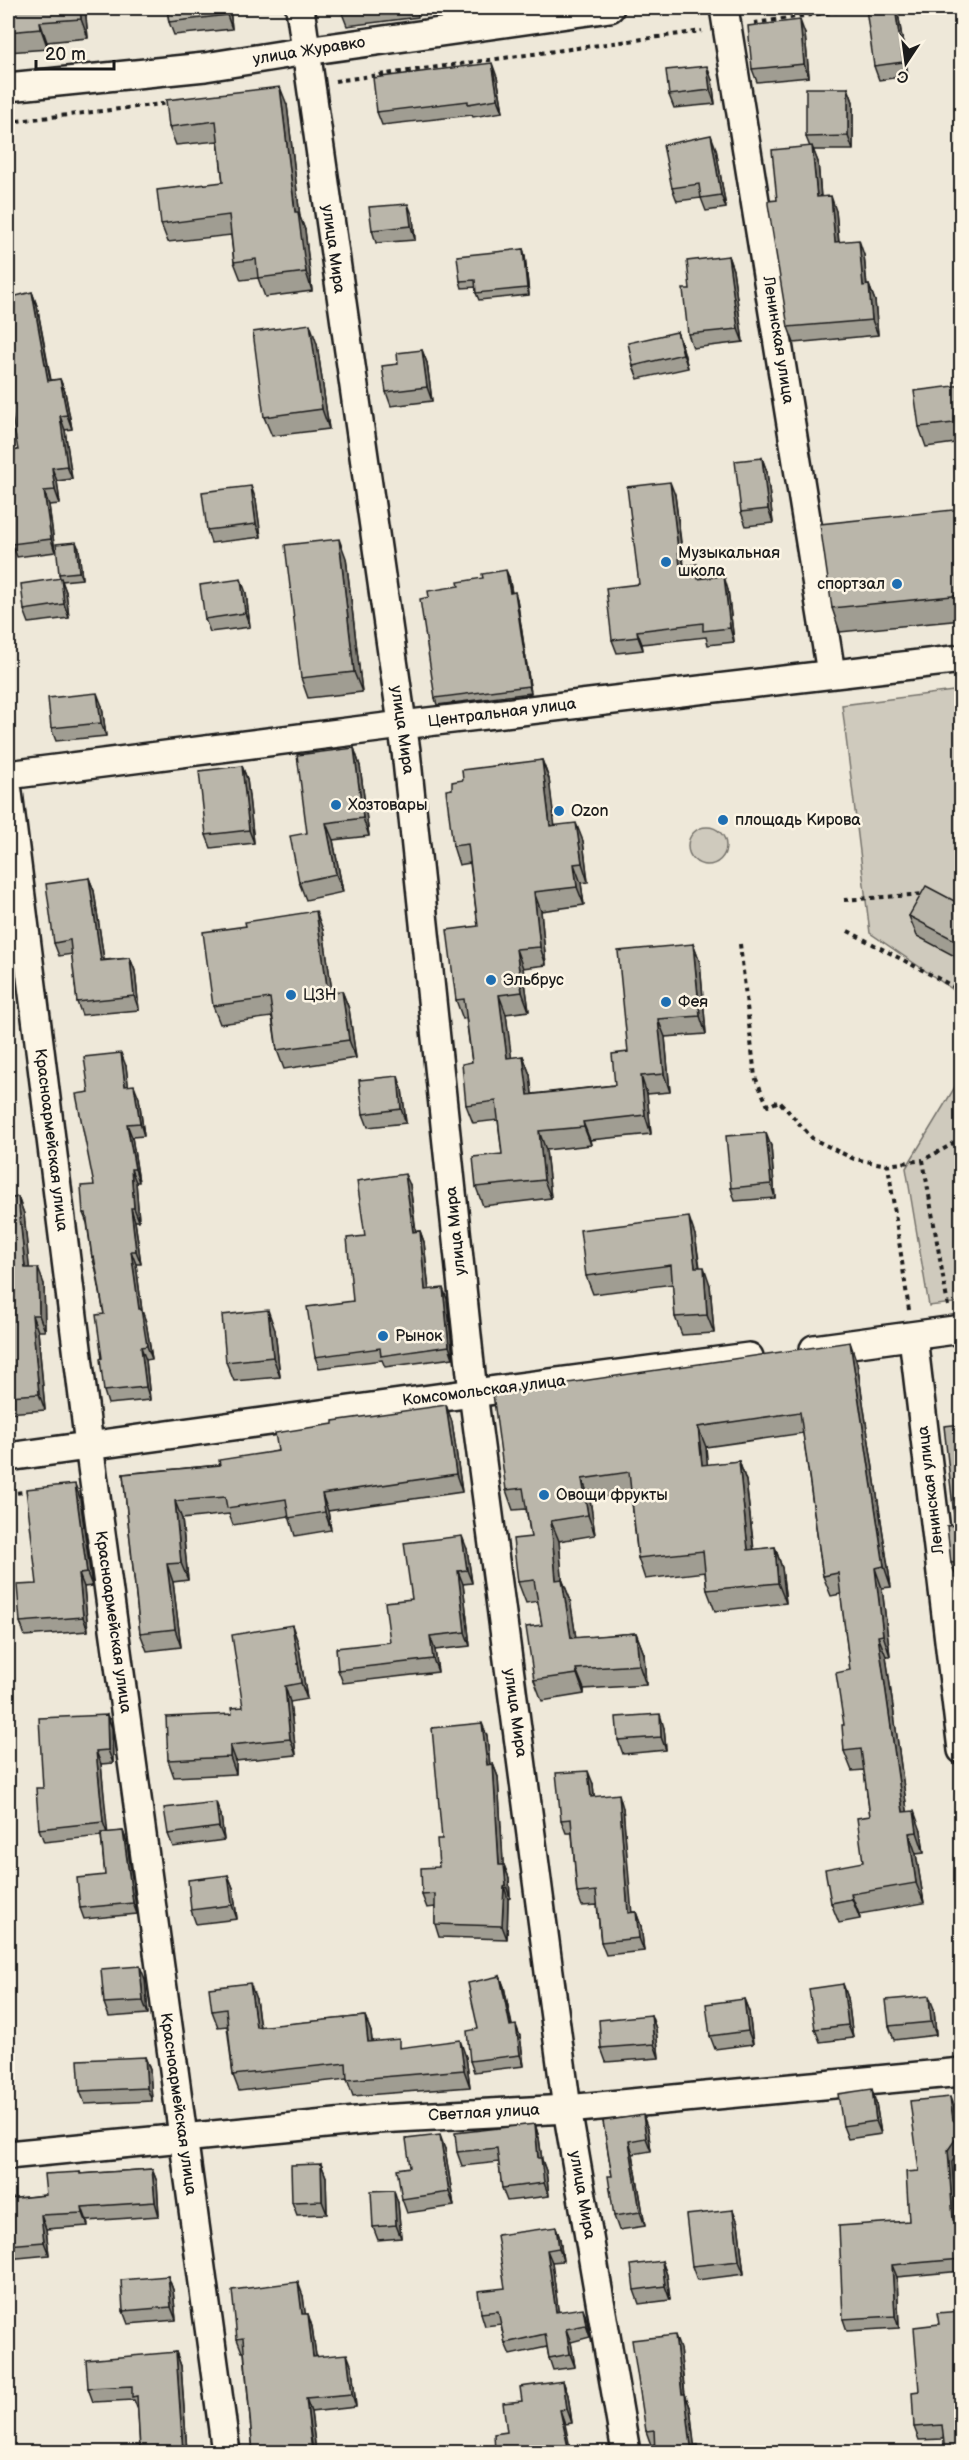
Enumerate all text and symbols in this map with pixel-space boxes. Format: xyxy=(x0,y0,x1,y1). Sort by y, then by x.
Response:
scale bar xyxy=(36,33,114,71)
street label: улица Журавко xyxy=(251,33,367,69)
north arrow xyxy=(876,33,936,93)
text: 20 m xyxy=(45,44,86,65)
text: С xyxy=(895,66,911,87)
street label: улица Мира xyxy=(317,203,349,295)
street label: Ленинская улица xyxy=(758,274,798,406)
place label: Музыкальная школа xyxy=(678,544,780,581)
marker: Музыкальная школа xyxy=(659,555,673,569)
place label: спортзал xyxy=(817,575,885,594)
marker: спортзал xyxy=(890,577,904,591)
street label: улица Мира xyxy=(386,684,418,776)
street label: Центральная улица xyxy=(427,694,578,732)
place label: Хозтовары xyxy=(348,796,427,815)
marker: Хозтовары xyxy=(329,798,343,812)
place label: Ozon xyxy=(571,802,609,821)
marker: Ozon xyxy=(552,804,566,818)
place label: площадь Кирова xyxy=(735,811,861,830)
marker: площадь Кирова xyxy=(716,813,730,827)
place label: Эльбрус xyxy=(503,971,564,990)
marker: Эльбрус xyxy=(484,973,498,987)
place label: ЦЗН xyxy=(303,986,337,1005)
marker: ЦЗН xyxy=(284,988,298,1002)
place label: Фея xyxy=(678,993,708,1012)
marker: Фея xyxy=(659,995,673,1009)
street label: Красноармейская улица xyxy=(30,1047,72,1233)
street label: улица Мира xyxy=(442,1185,470,1276)
place label: Рынок xyxy=(395,1327,443,1346)
marker: Рынок xyxy=(376,1329,390,1343)
street label: Комсомольская улица xyxy=(401,1372,567,1410)
street label: Ленинская улица xyxy=(914,1424,948,1556)
place label: Овощи фрукты xyxy=(556,1486,668,1505)
marker: Овощи фрукты xyxy=(537,1488,551,1502)
street label: Красноармейская улица xyxy=(91,1529,135,1715)
street label: улица Мира xyxy=(499,1667,531,1759)
street label: Красноармейская улица xyxy=(156,2011,200,2197)
street label: Светлая улица xyxy=(428,2101,541,2125)
street label: улица Мира xyxy=(565,2149,599,2241)

